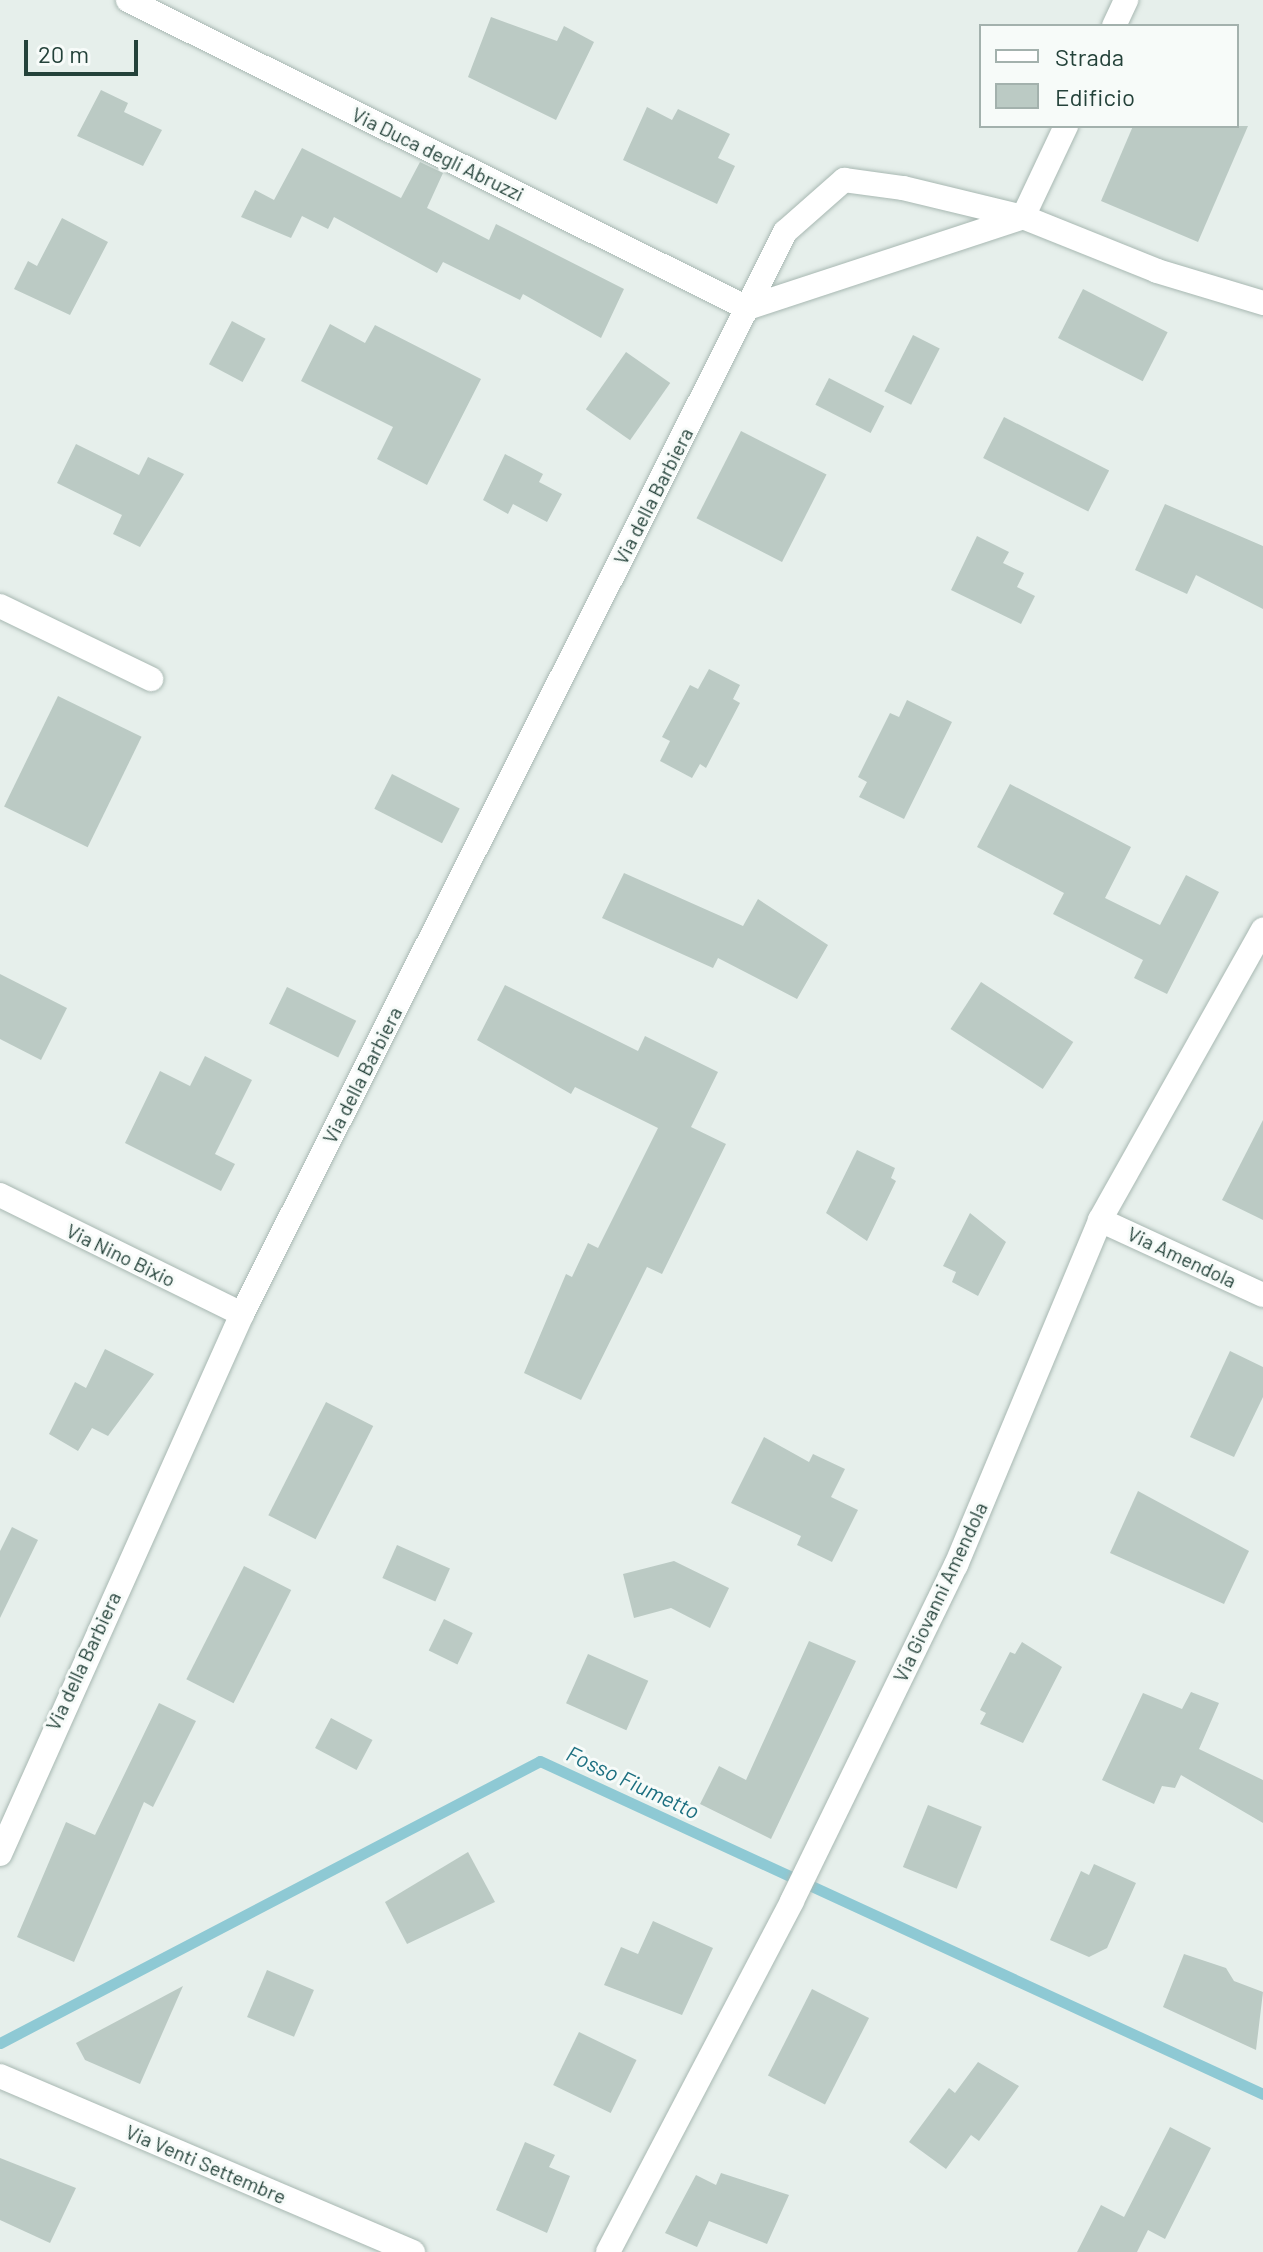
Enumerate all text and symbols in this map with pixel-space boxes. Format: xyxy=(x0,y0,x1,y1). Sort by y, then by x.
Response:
scale bar xyxy=(28,24,142,74)
legend xyxy=(979,24,1239,128)
text: 20 m xyxy=(38,39,89,68)
text: Strada xyxy=(1055,42,1124,71)
text: Edificio xyxy=(1055,82,1135,111)
street label: Via Duca degli Abruzzi xyxy=(348,102,528,206)
street label: Via della Barbiera xyxy=(608,424,698,568)
street label: Via della Barbiera xyxy=(317,1003,407,1147)
street label: Via Nino Bixio xyxy=(63,1218,179,1292)
street label: Via Amendola xyxy=(1124,1221,1240,1293)
street label: Via Giovanni Amendola xyxy=(888,1498,992,1686)
street label: Via della Barbiera xyxy=(40,1588,126,1734)
water label: Fosso Fiumetto xyxy=(562,1740,704,1824)
street label: Via Venti Settembre xyxy=(122,2119,290,2209)

